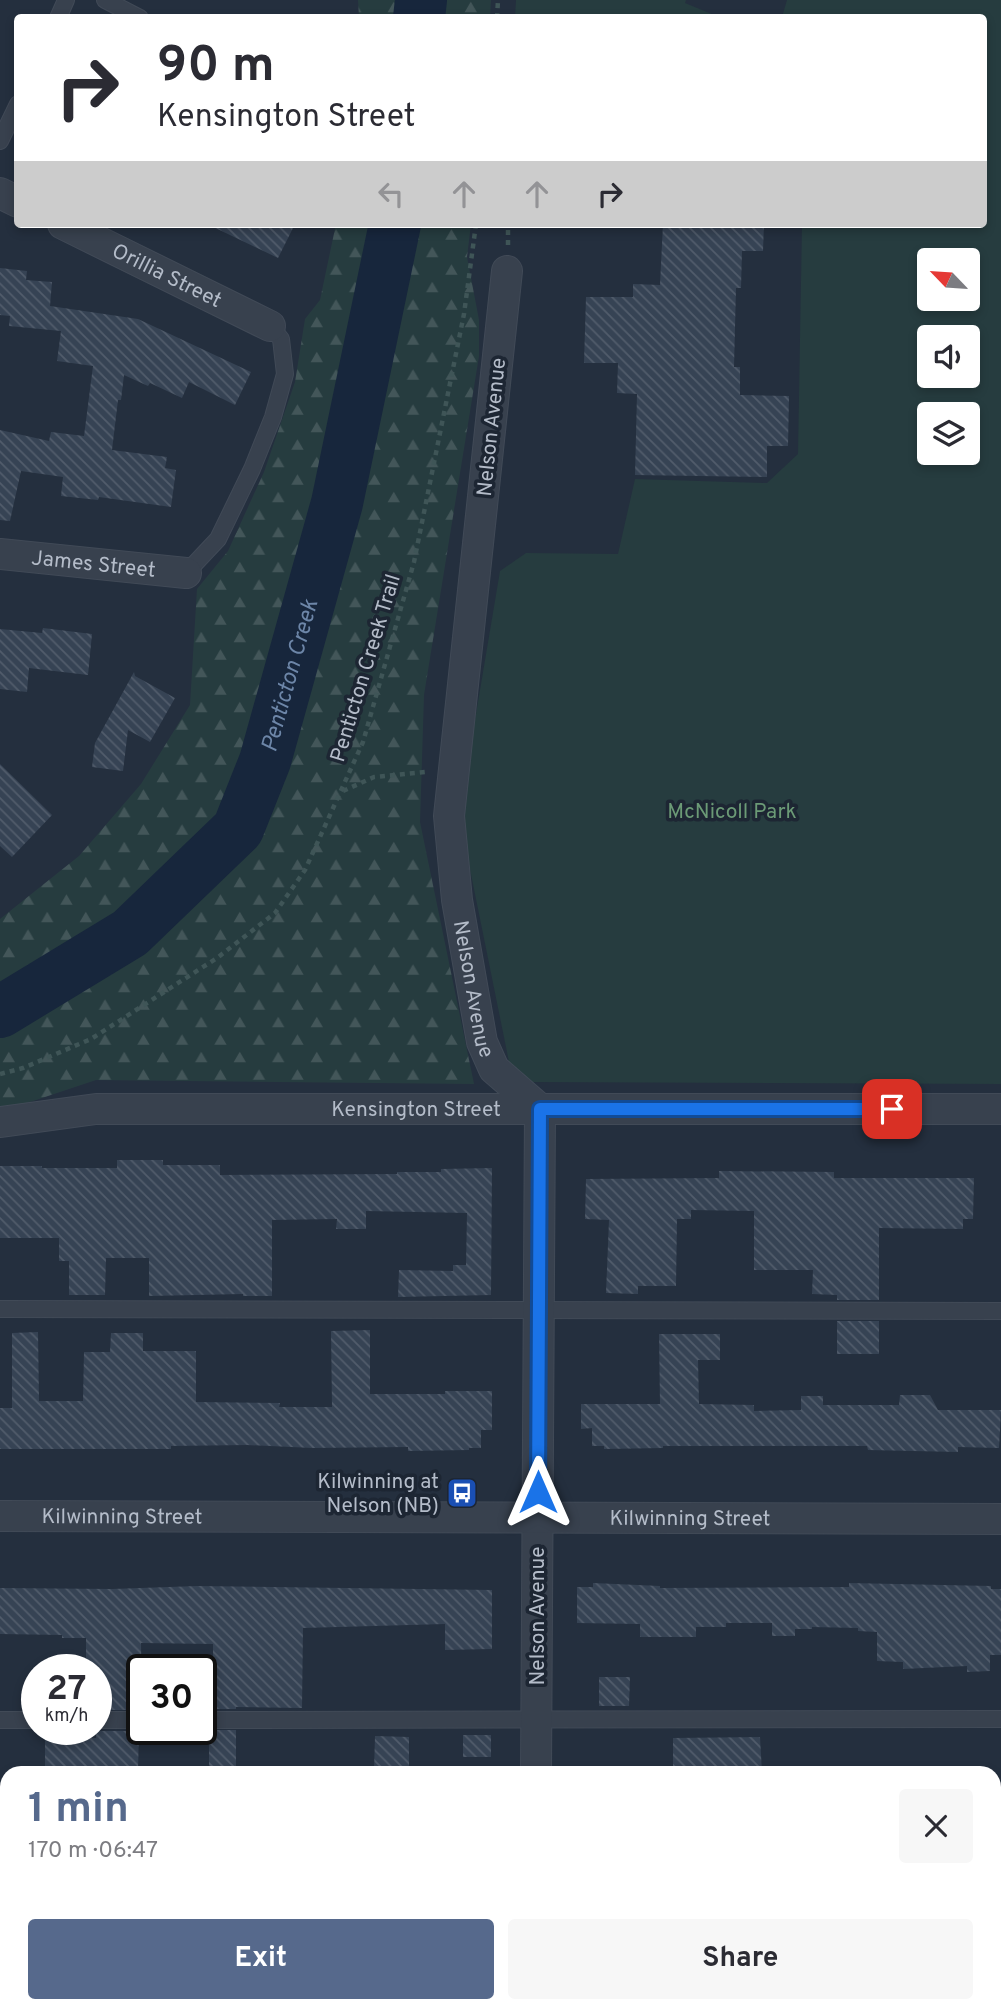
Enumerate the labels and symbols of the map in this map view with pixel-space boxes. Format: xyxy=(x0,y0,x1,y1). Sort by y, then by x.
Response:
street label: Orillia Street xyxy=(107,238,226,315)
north arrow xyxy=(917,248,980,312)
street label: Nelson Avenue xyxy=(472,357,513,498)
street label: James Street xyxy=(30,545,157,585)
street label: Penticton Creek Trail xyxy=(325,571,408,766)
water label: Penticton Creek xyxy=(256,596,326,756)
park label: McNicoll Park xyxy=(667,799,797,826)
street label: Nelson Avenue xyxy=(446,919,499,1063)
pin xyxy=(862,1079,922,1139)
street label: Kensington Street xyxy=(331,1097,501,1124)
position arrow xyxy=(501,1455,575,1529)
place label: Kilwinning at Nelson (NB) xyxy=(317,1469,439,1520)
bus stop icon: Kilwinning at Nelson (NB) xyxy=(445,1476,479,1510)
street label: Kilwinning Street xyxy=(41,1504,203,1532)
street label: Kilwinning Street xyxy=(609,1506,771,1533)
street label: Nelson Avenue xyxy=(525,1546,552,1686)
speed limit sign: 30 xyxy=(126,1654,217,1745)

